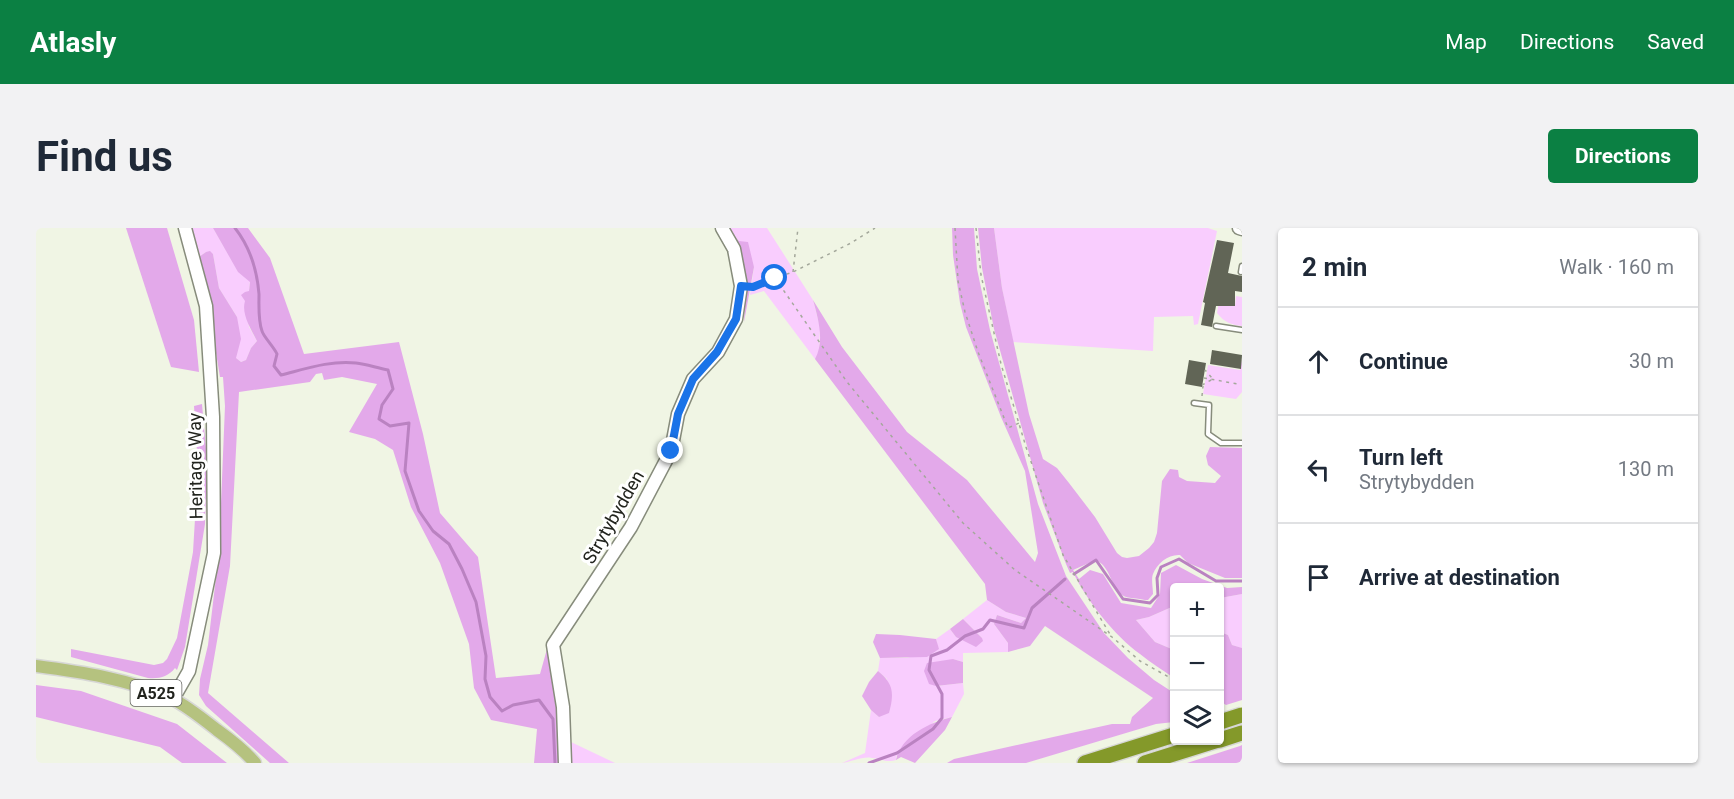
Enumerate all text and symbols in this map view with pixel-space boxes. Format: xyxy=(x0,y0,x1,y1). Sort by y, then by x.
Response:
text: Atlasly xyxy=(30,26,116,59)
text: Map xyxy=(1445,30,1487,54)
text: Directions xyxy=(1520,30,1614,54)
text: Saved xyxy=(1647,30,1704,54)
button: Directions xyxy=(1548,129,1698,183)
text: Find us xyxy=(36,132,173,181)
text: 2 min xyxy=(1302,252,1367,282)
text: Walk · 160 m xyxy=(1559,255,1674,279)
route start xyxy=(761,264,787,290)
icon: ahead xyxy=(1302,345,1335,378)
text: Continue xyxy=(1359,349,1448,374)
text: 30 m xyxy=(1629,349,1674,373)
street label: Heritage Way xyxy=(184,412,206,519)
route end xyxy=(657,437,683,463)
text: Turn left xyxy=(1359,445,1443,470)
icon: left xyxy=(1302,453,1335,486)
text: 130 m xyxy=(1618,457,1674,481)
street label: Strytybydden xyxy=(578,467,648,567)
text: Strytybydden xyxy=(1359,470,1475,494)
icon: arrive xyxy=(1302,561,1335,594)
text: Arrive at destination xyxy=(1359,565,1560,590)
map controls xyxy=(1170,583,1224,745)
button: + xyxy=(1170,583,1224,637)
button: − xyxy=(1170,637,1224,691)
road number: A525 xyxy=(130,680,182,706)
button: layers xyxy=(1170,691,1224,745)

